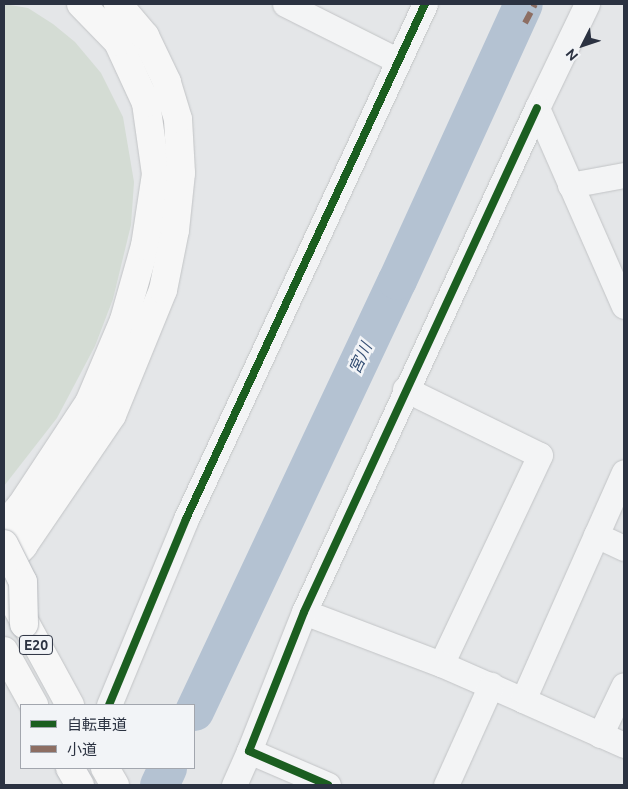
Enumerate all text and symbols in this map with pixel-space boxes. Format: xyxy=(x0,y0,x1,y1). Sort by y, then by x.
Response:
north arrow xyxy=(558,20,608,70)
text: N xyxy=(562,46,581,64)
water label: 宮川 xyxy=(345,339,375,377)
road number: E20 xyxy=(18,634,54,656)
legend xyxy=(20,704,195,769)
text: 自転車道 xyxy=(67,716,127,733)
text: 小道 xyxy=(67,741,97,758)

